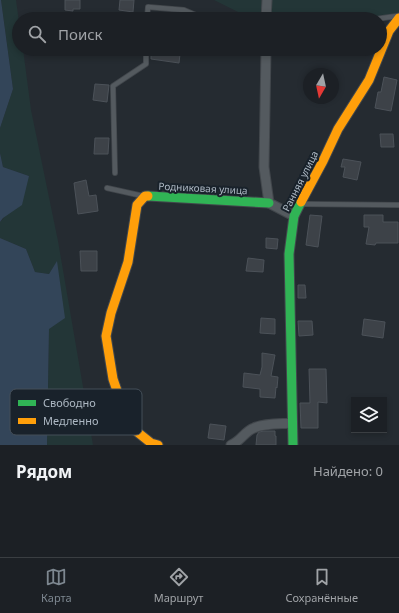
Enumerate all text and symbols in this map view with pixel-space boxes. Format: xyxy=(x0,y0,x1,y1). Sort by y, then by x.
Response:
search box xyxy=(12,12,387,56)
icon: search xyxy=(26,23,48,45)
text: Поиск xyxy=(58,24,103,44)
north arrow xyxy=(303,68,339,104)
street label: Ранняя улица xyxy=(279,148,321,214)
street label: Родниковая улица xyxy=(158,179,248,197)
legend xyxy=(10,389,142,435)
text: Свободно xyxy=(43,395,96,410)
map controls xyxy=(351,397,387,433)
button: layers xyxy=(351,397,387,433)
text: Медленно xyxy=(43,413,98,428)
text: Рядом xyxy=(16,460,72,483)
text: Найдено: 0 xyxy=(313,462,383,480)
tab: Карта xyxy=(41,566,72,605)
tab: Маршрут xyxy=(154,566,203,605)
tab: Сохранённые xyxy=(285,566,358,605)

